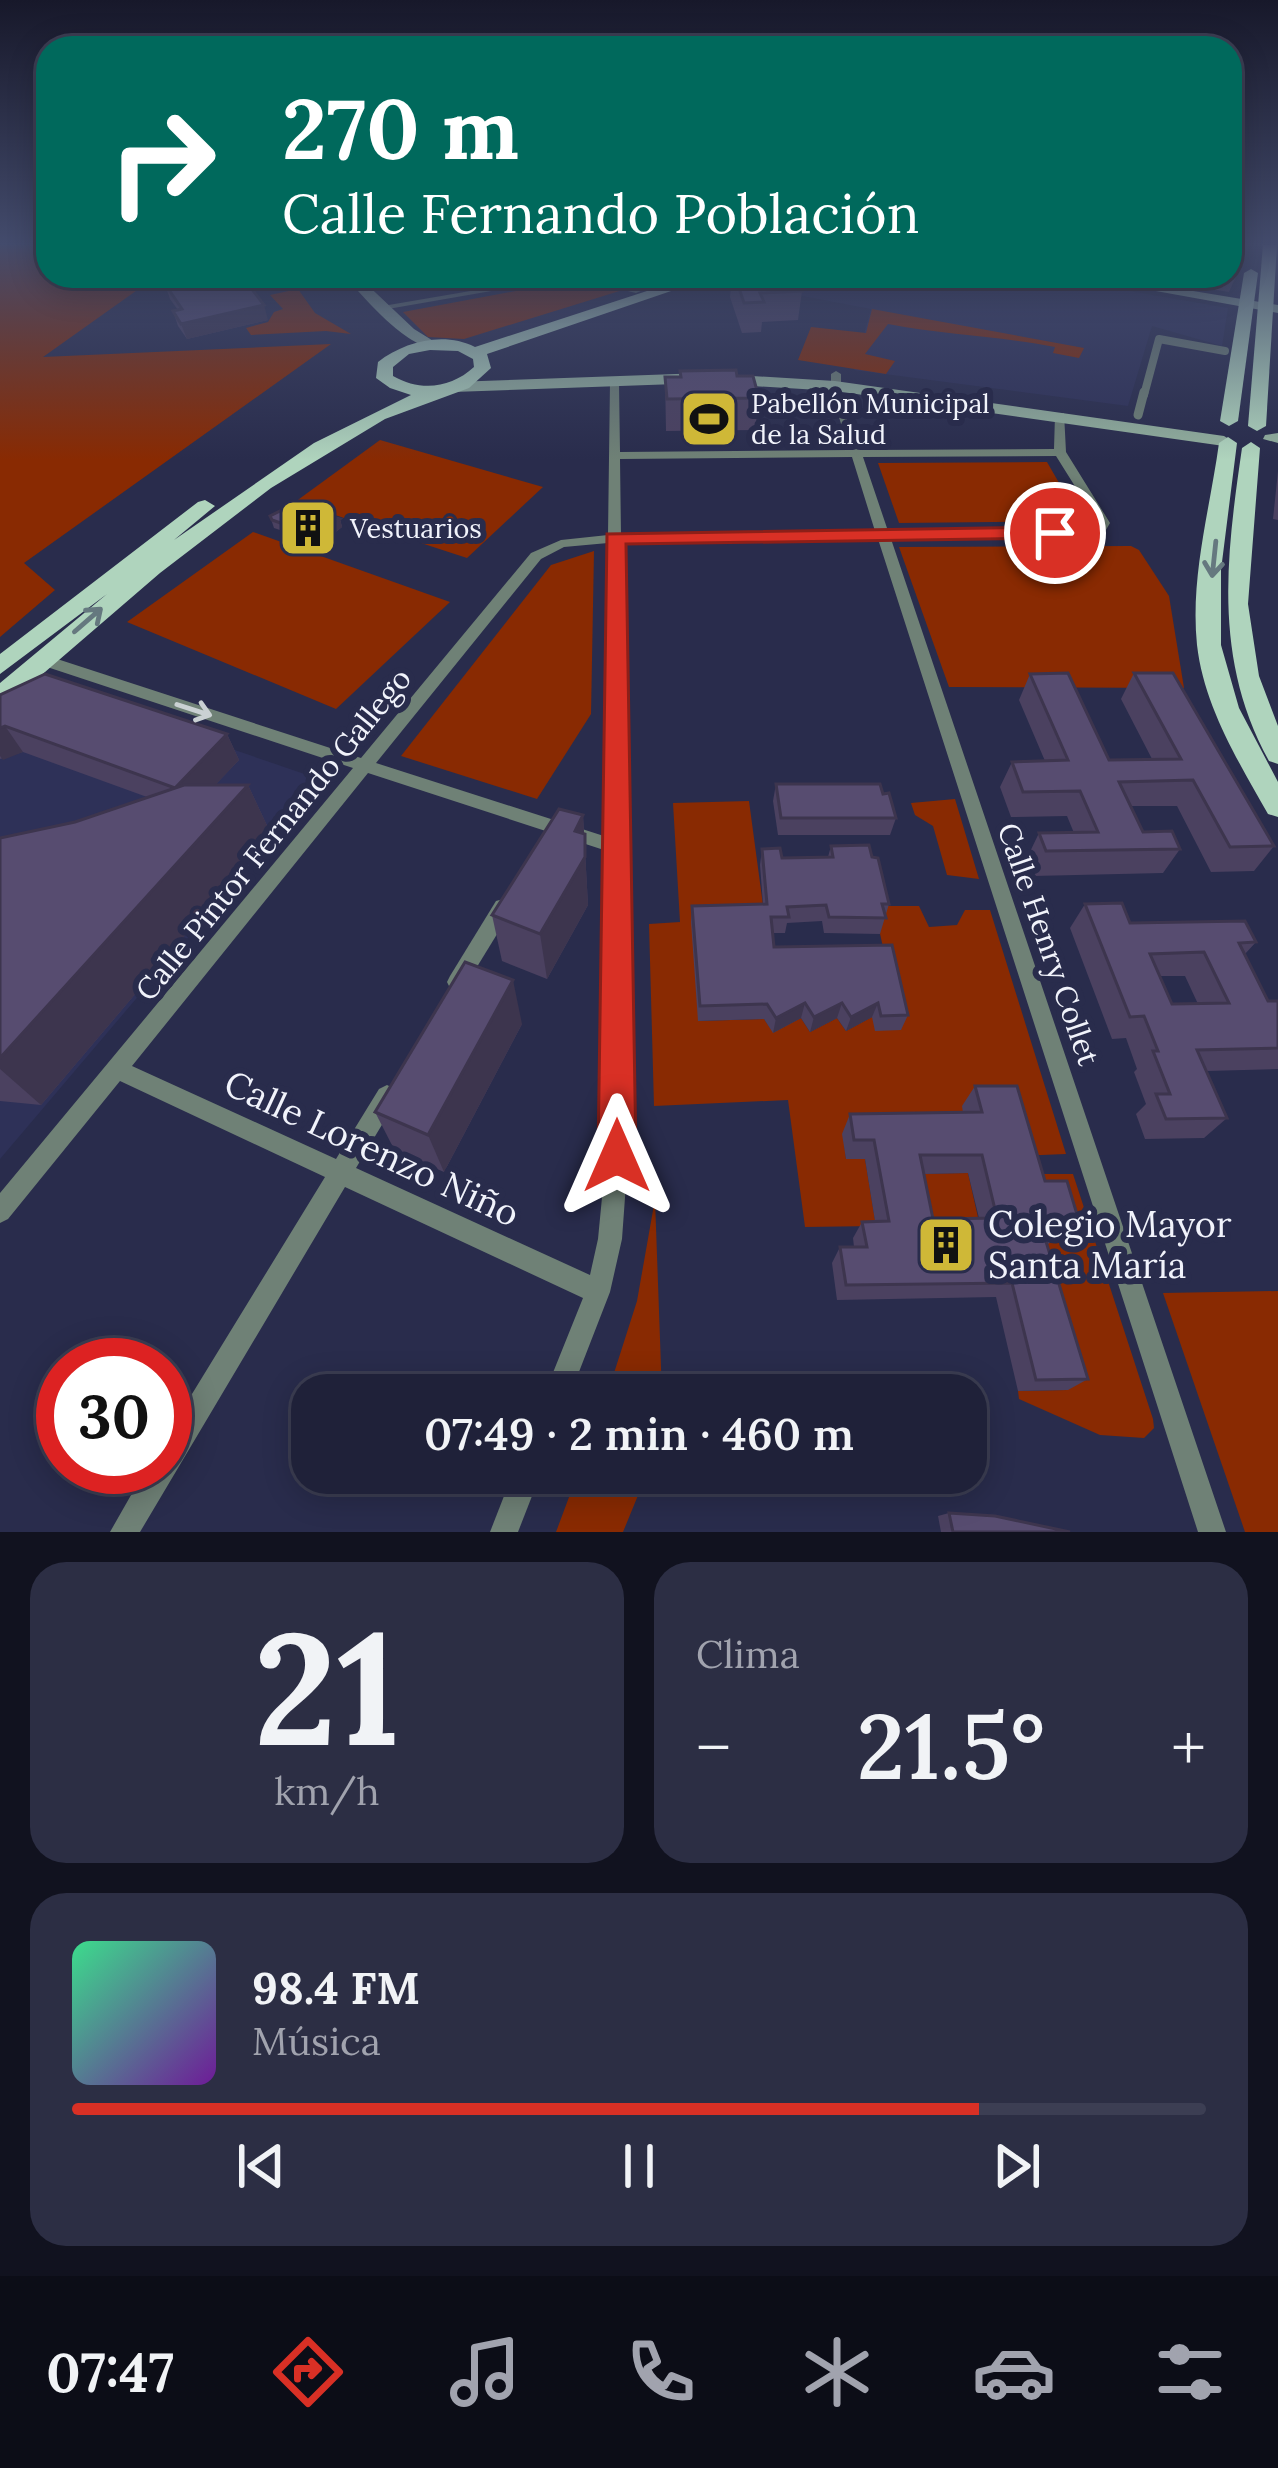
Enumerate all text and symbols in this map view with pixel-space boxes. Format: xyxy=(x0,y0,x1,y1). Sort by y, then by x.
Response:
text: 270 m xyxy=(282,74,519,182)
icon: right xyxy=(84,84,240,240)
text: Calle Fernando Población xyxy=(282,179,919,248)
place label: Pabellón Municipal de la Salud xyxy=(751,386,990,451)
sports icon: Pabellón Municipal de la Salud xyxy=(678,388,740,450)
pin xyxy=(1004,482,1106,584)
building icon: Vestuarios xyxy=(277,497,339,559)
icon: arrive xyxy=(1022,500,1088,566)
place label: Vestuarios xyxy=(349,511,482,545)
one-way arrow xyxy=(1202,539,1225,578)
one-way arrow xyxy=(72,607,103,634)
street label: Calle Pintor Fernando Gallego xyxy=(127,660,420,1009)
one-way arrow xyxy=(175,701,212,722)
street label: Calle Henry Collet xyxy=(989,818,1108,1071)
street label: Calle Lorenzo Niño xyxy=(217,1060,527,1236)
position arrow xyxy=(554,1093,680,1219)
place label: Colegio Mayor Santa María xyxy=(988,1201,1232,1288)
building icon: Colegio Mayor Santa María xyxy=(915,1214,977,1276)
speed limit sign: 30 xyxy=(36,1338,192,1494)
text: 07:49 · 2 min · 460 m xyxy=(424,1405,854,1462)
text: 21 xyxy=(254,1588,400,1788)
text: Clima xyxy=(696,1629,800,1679)
text: 21.5° xyxy=(857,1688,1045,1804)
text: − xyxy=(696,1705,731,1789)
text: + xyxy=(1171,1705,1206,1789)
text: km/h xyxy=(274,1766,380,1816)
text: 98.4 FM xyxy=(252,1959,420,2016)
text: Música xyxy=(252,2016,381,2066)
icon: previous xyxy=(228,2133,294,2199)
icon: pause xyxy=(606,2133,672,2199)
icon: next xyxy=(984,2133,1050,2199)
icon: directions xyxy=(266,2330,350,2414)
icon: music xyxy=(443,2330,527,2414)
icon: phone xyxy=(619,2330,703,2414)
icon: climate xyxy=(795,2330,879,2414)
icon: car xyxy=(972,2330,1056,2414)
icon: filters xyxy=(1148,2330,1232,2414)
text: 07:47 xyxy=(46,2338,174,2407)

